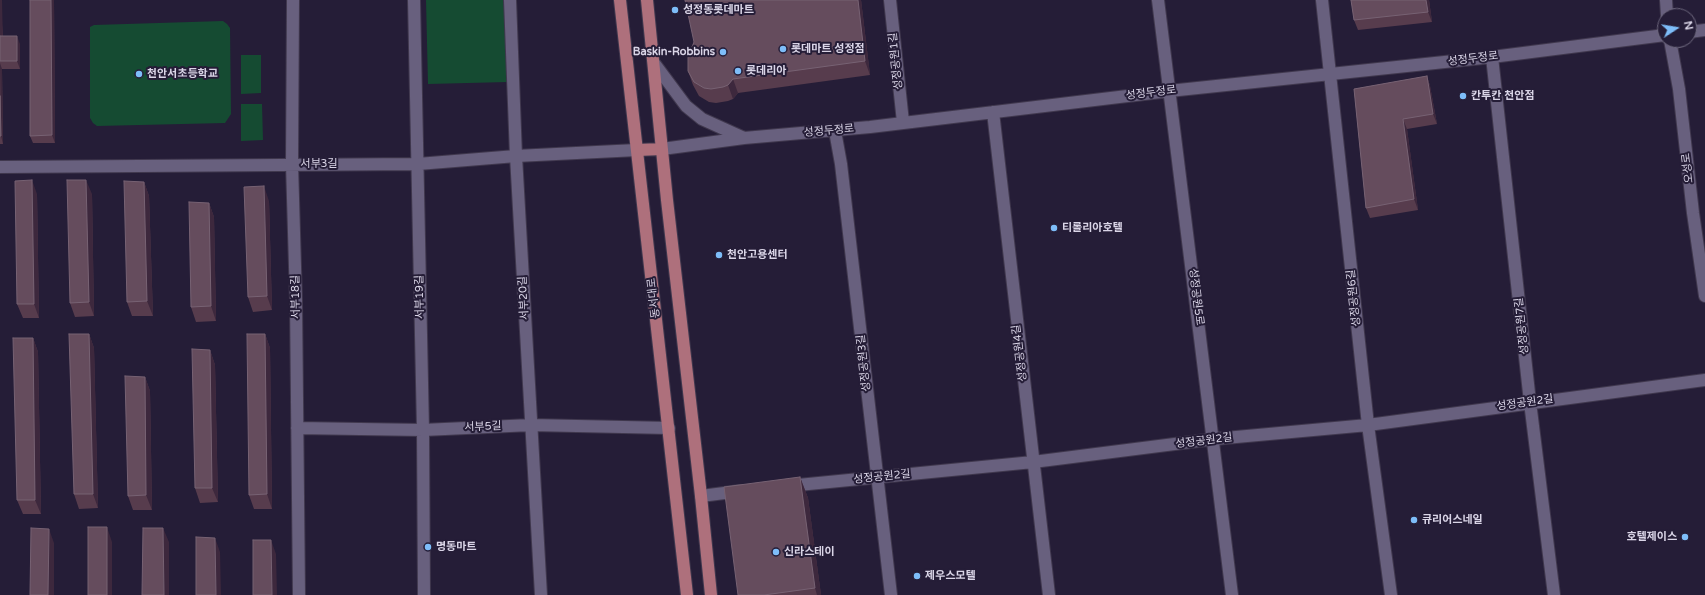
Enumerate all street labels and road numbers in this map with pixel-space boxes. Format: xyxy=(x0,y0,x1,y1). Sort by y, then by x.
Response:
street label: 성정공원1길 xyxy=(886,32,906,90)
street label: 성정두정로 xyxy=(1447,49,1499,69)
street label: 성정두정로 xyxy=(1125,83,1177,103)
street label: 성정두정로 xyxy=(803,122,855,140)
street label: 오성로 xyxy=(1680,152,1696,184)
street label: 서부3길 xyxy=(300,157,338,171)
street label: 성정공원5로 xyxy=(1186,268,1206,326)
street label: 성정공원6길 xyxy=(1344,269,1364,327)
street label: 서부18길 xyxy=(289,275,303,319)
street label: 서부19길 xyxy=(413,275,427,319)
street label: 서부20길 xyxy=(516,276,532,320)
street label: 동서대로 xyxy=(645,277,663,319)
street label: 성정공원7길 xyxy=(1512,297,1532,355)
street label: 성정공원4길 xyxy=(1010,324,1030,382)
street label: 성정공원3길 xyxy=(854,334,874,392)
street label: 성정공원2길 xyxy=(1496,392,1554,414)
street label: 서부5길 xyxy=(464,420,502,434)
street label: 성정공원2길 xyxy=(1175,431,1233,451)
street label: 성정공원2길 xyxy=(853,467,911,487)

